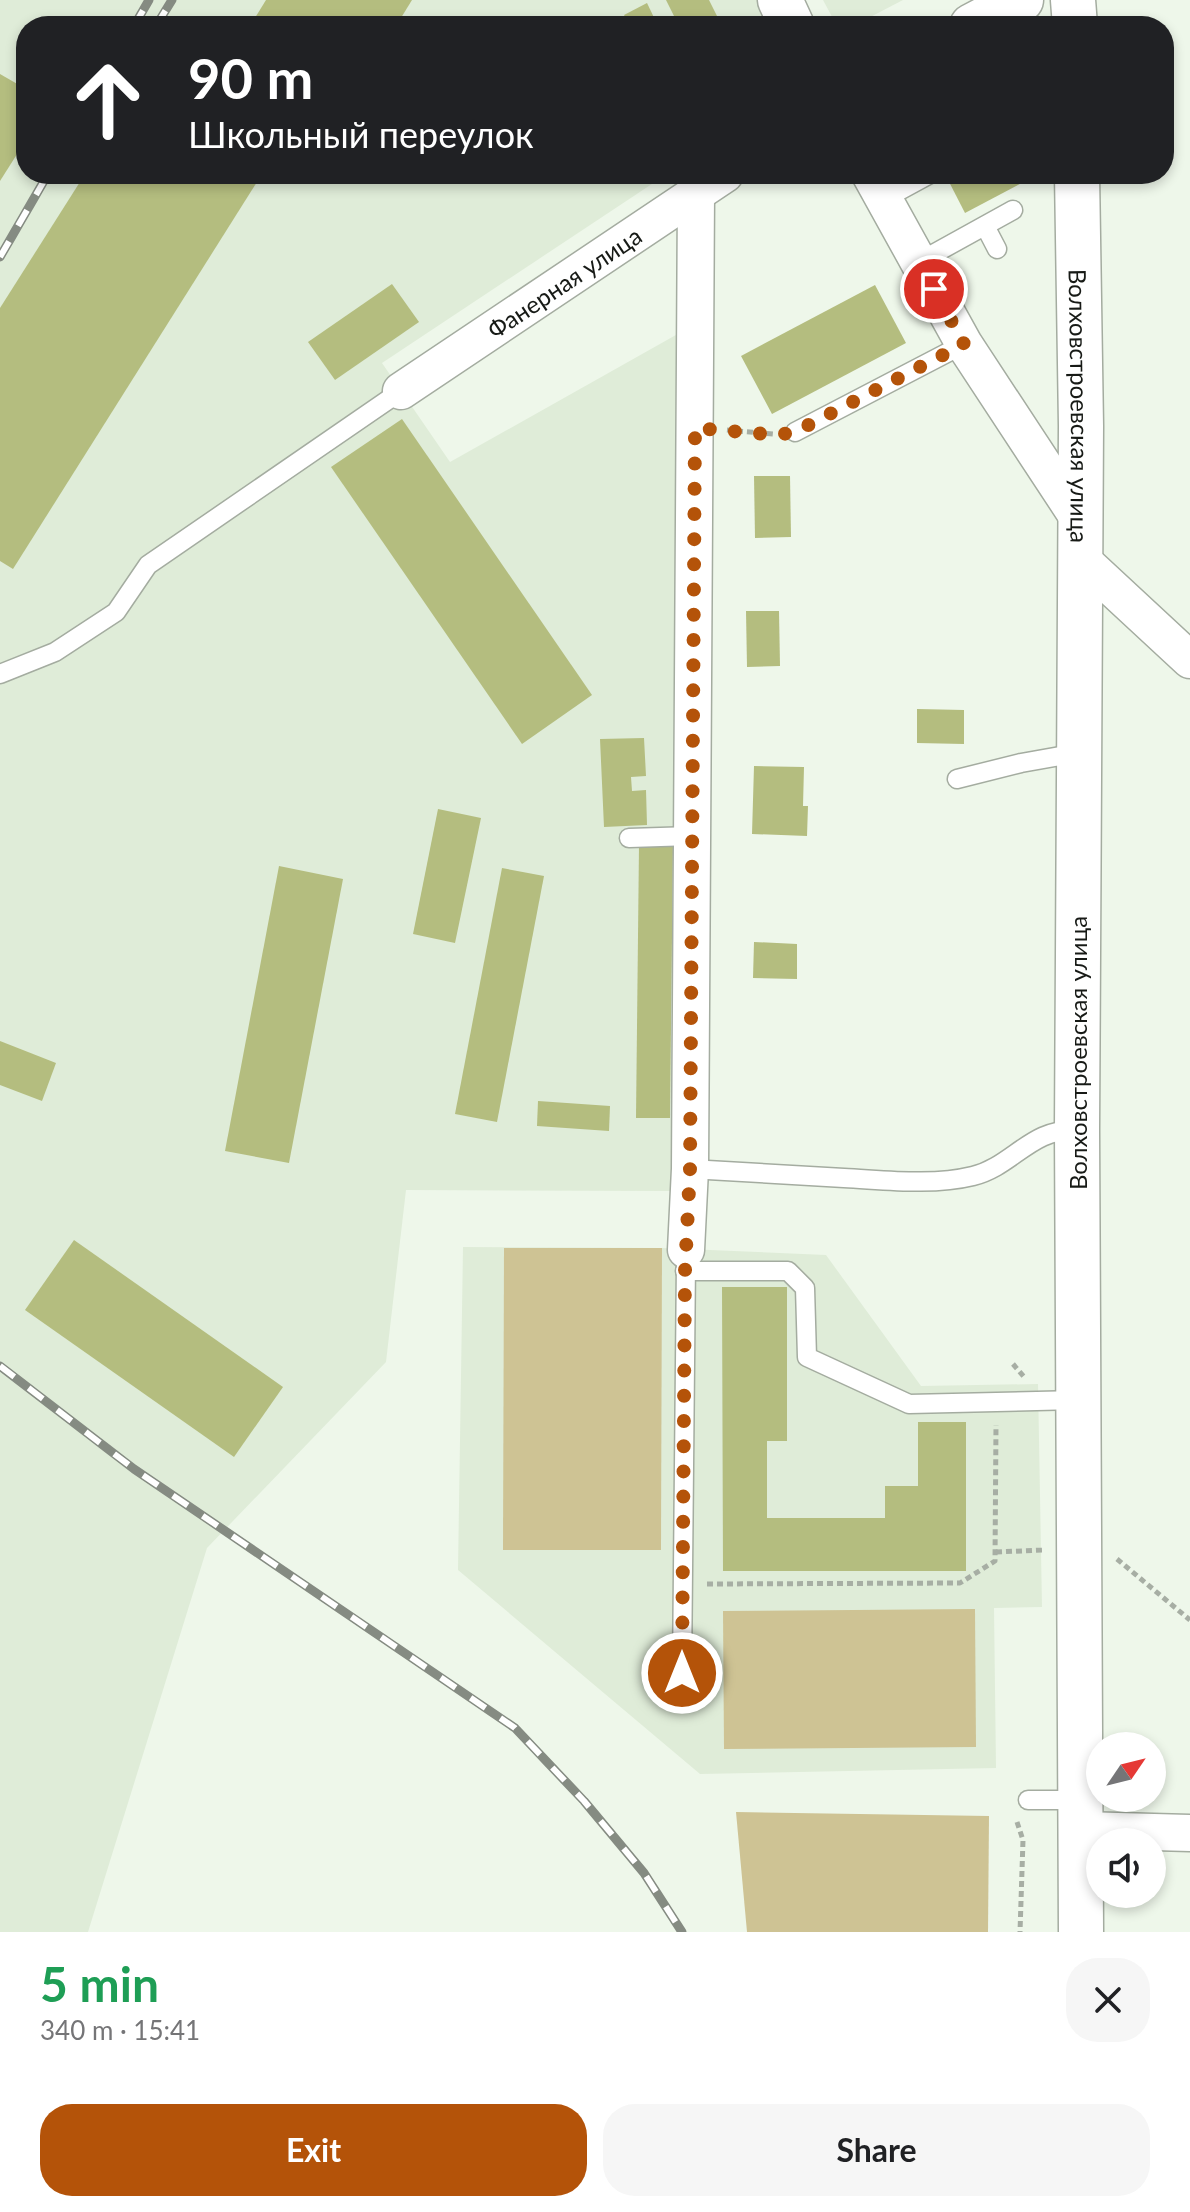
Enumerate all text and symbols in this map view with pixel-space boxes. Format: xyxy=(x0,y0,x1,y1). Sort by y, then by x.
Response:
text: 90 m xyxy=(188,44,313,111)
icon: ahead xyxy=(56,48,160,152)
text: Школьный переулок xyxy=(188,112,534,156)
street label: Фанерная улица xyxy=(481,220,646,344)
pin xyxy=(900,255,968,323)
icon: arrive xyxy=(912,267,956,311)
street label: Волховстроевская улица xyxy=(1064,269,1096,543)
street label: Волховстроевская улица xyxy=(1063,916,1092,1190)
position arrow xyxy=(640,1631,724,1715)
north arrow xyxy=(1086,1732,1166,1812)
map controls xyxy=(1086,1732,1166,1908)
button: sound xyxy=(1086,1828,1166,1908)
text: 5 min xyxy=(40,1955,159,2012)
button: close xyxy=(1066,1958,1150,2042)
text: 340 m · 15:41 xyxy=(40,2014,200,2046)
button: Exit xyxy=(40,2104,587,2196)
button: Share xyxy=(603,2104,1150,2196)

